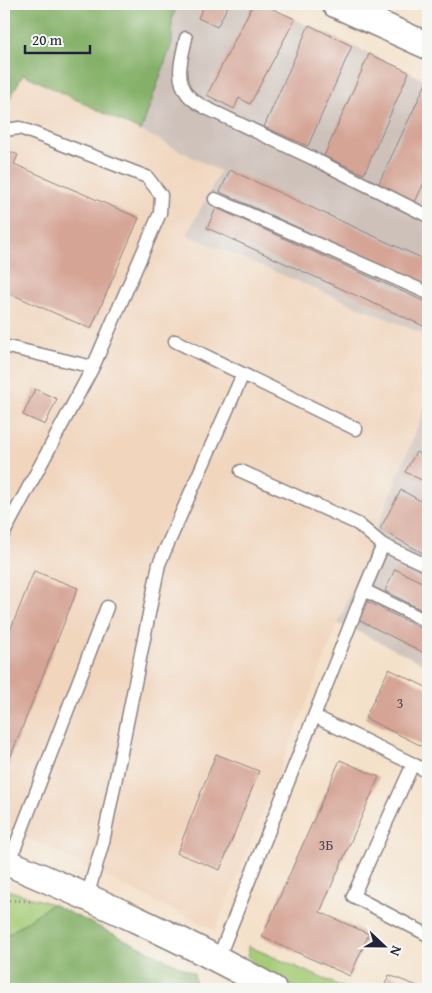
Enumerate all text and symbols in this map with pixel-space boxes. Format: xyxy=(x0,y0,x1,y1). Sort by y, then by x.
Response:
scale bar xyxy=(25,22,90,54)
text: 20 m xyxy=(32,29,63,50)
house number: 3 xyxy=(397,693,403,713)
house number: 3Б xyxy=(319,835,333,855)
north arrow xyxy=(360,920,410,970)
text: N xyxy=(385,943,407,960)

